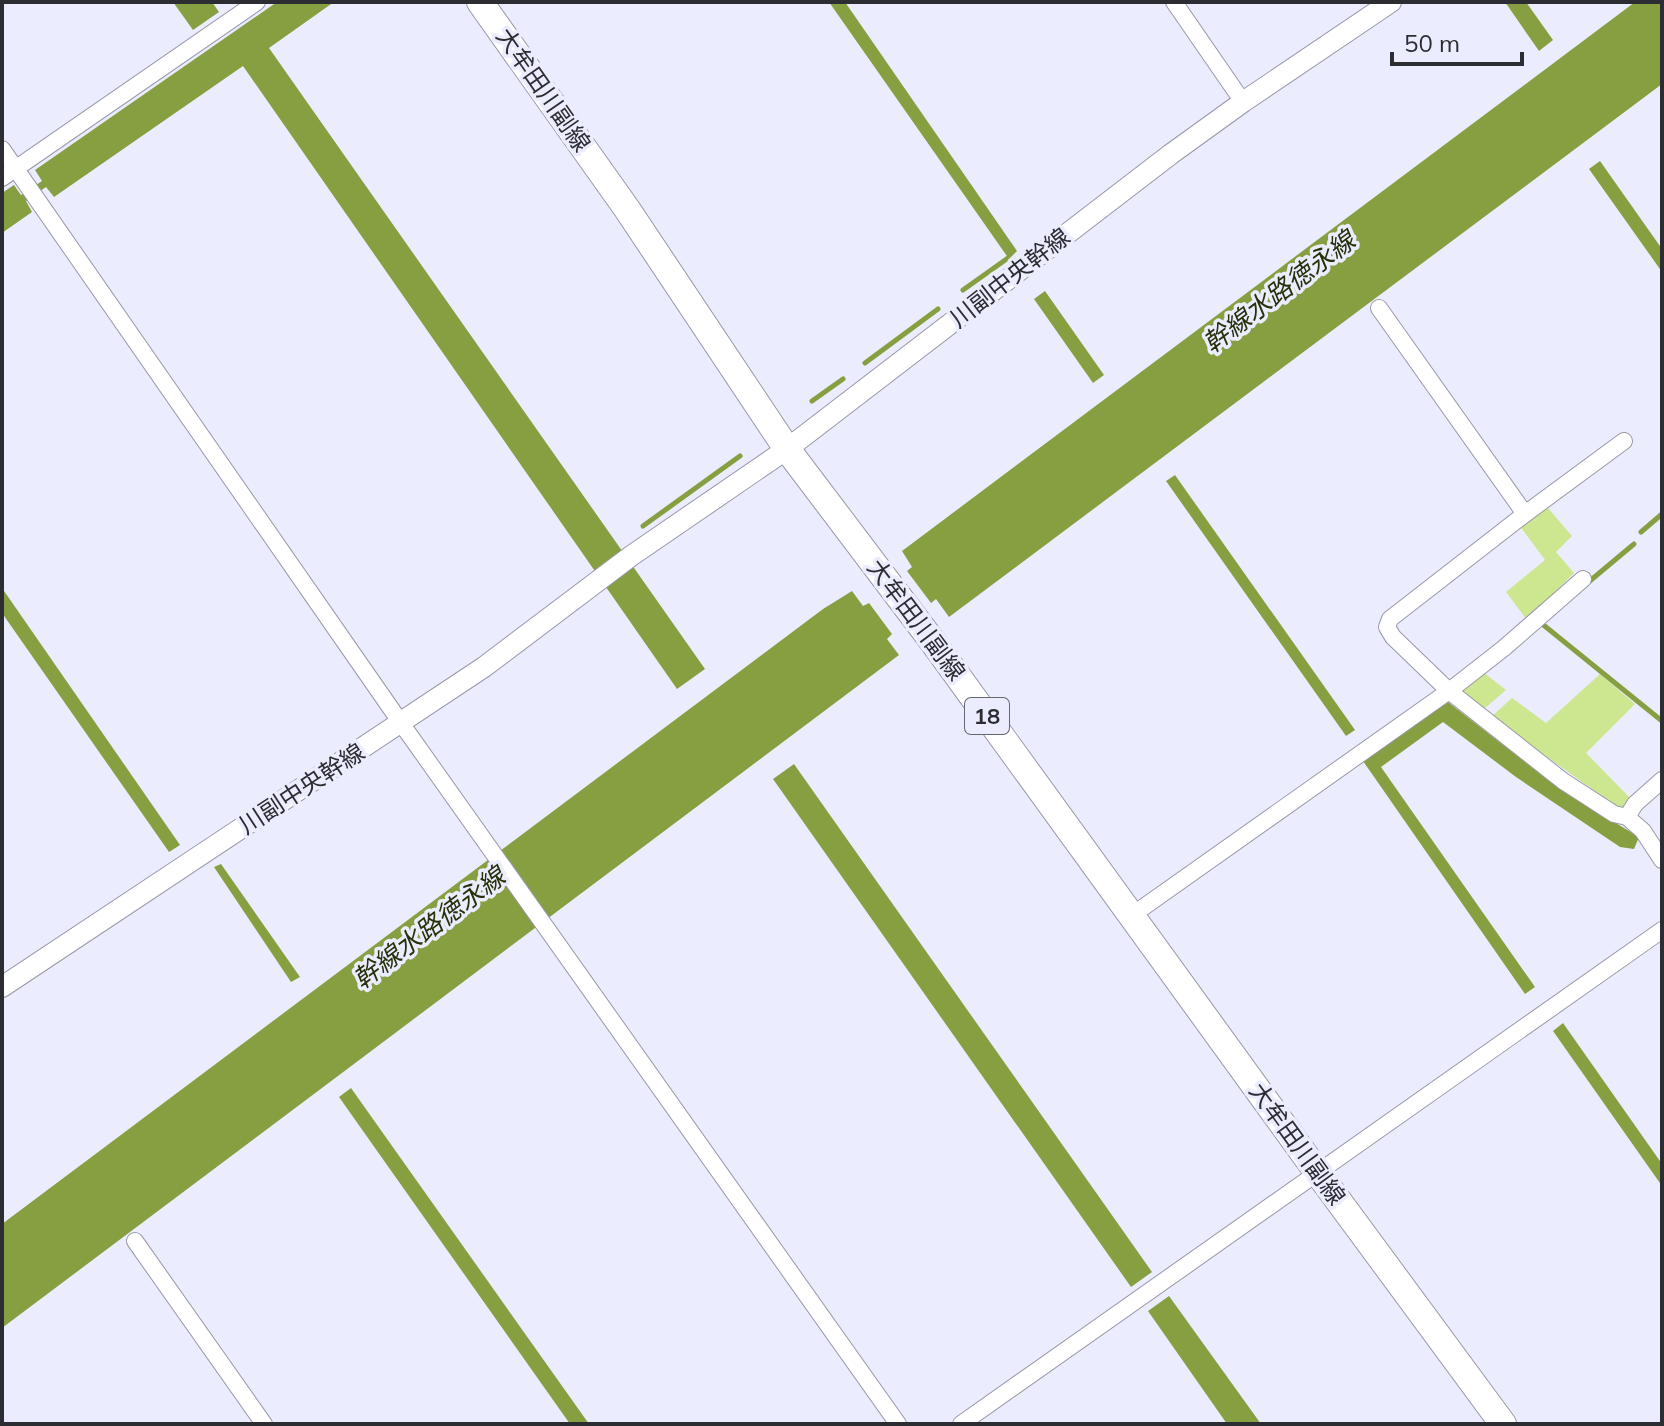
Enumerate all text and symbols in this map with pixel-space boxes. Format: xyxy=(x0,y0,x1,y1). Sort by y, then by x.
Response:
scale bar xyxy=(1392,16,1522,66)
street label: 大牟田川副線 xyxy=(490,22,597,157)
text: 50 m xyxy=(1404,28,1460,58)
street label: 川副中央幹線 xyxy=(943,221,1075,333)
water label: 幹線水路徳永線 xyxy=(1196,222,1364,360)
street label: 大牟田川副線 xyxy=(861,553,972,686)
road number: 18 xyxy=(965,698,1009,734)
street label: 川副中央幹線 xyxy=(233,736,370,840)
water label: 幹線水路徳永線 xyxy=(346,858,514,996)
street label: 大牟田川副線 xyxy=(1243,1076,1352,1210)

